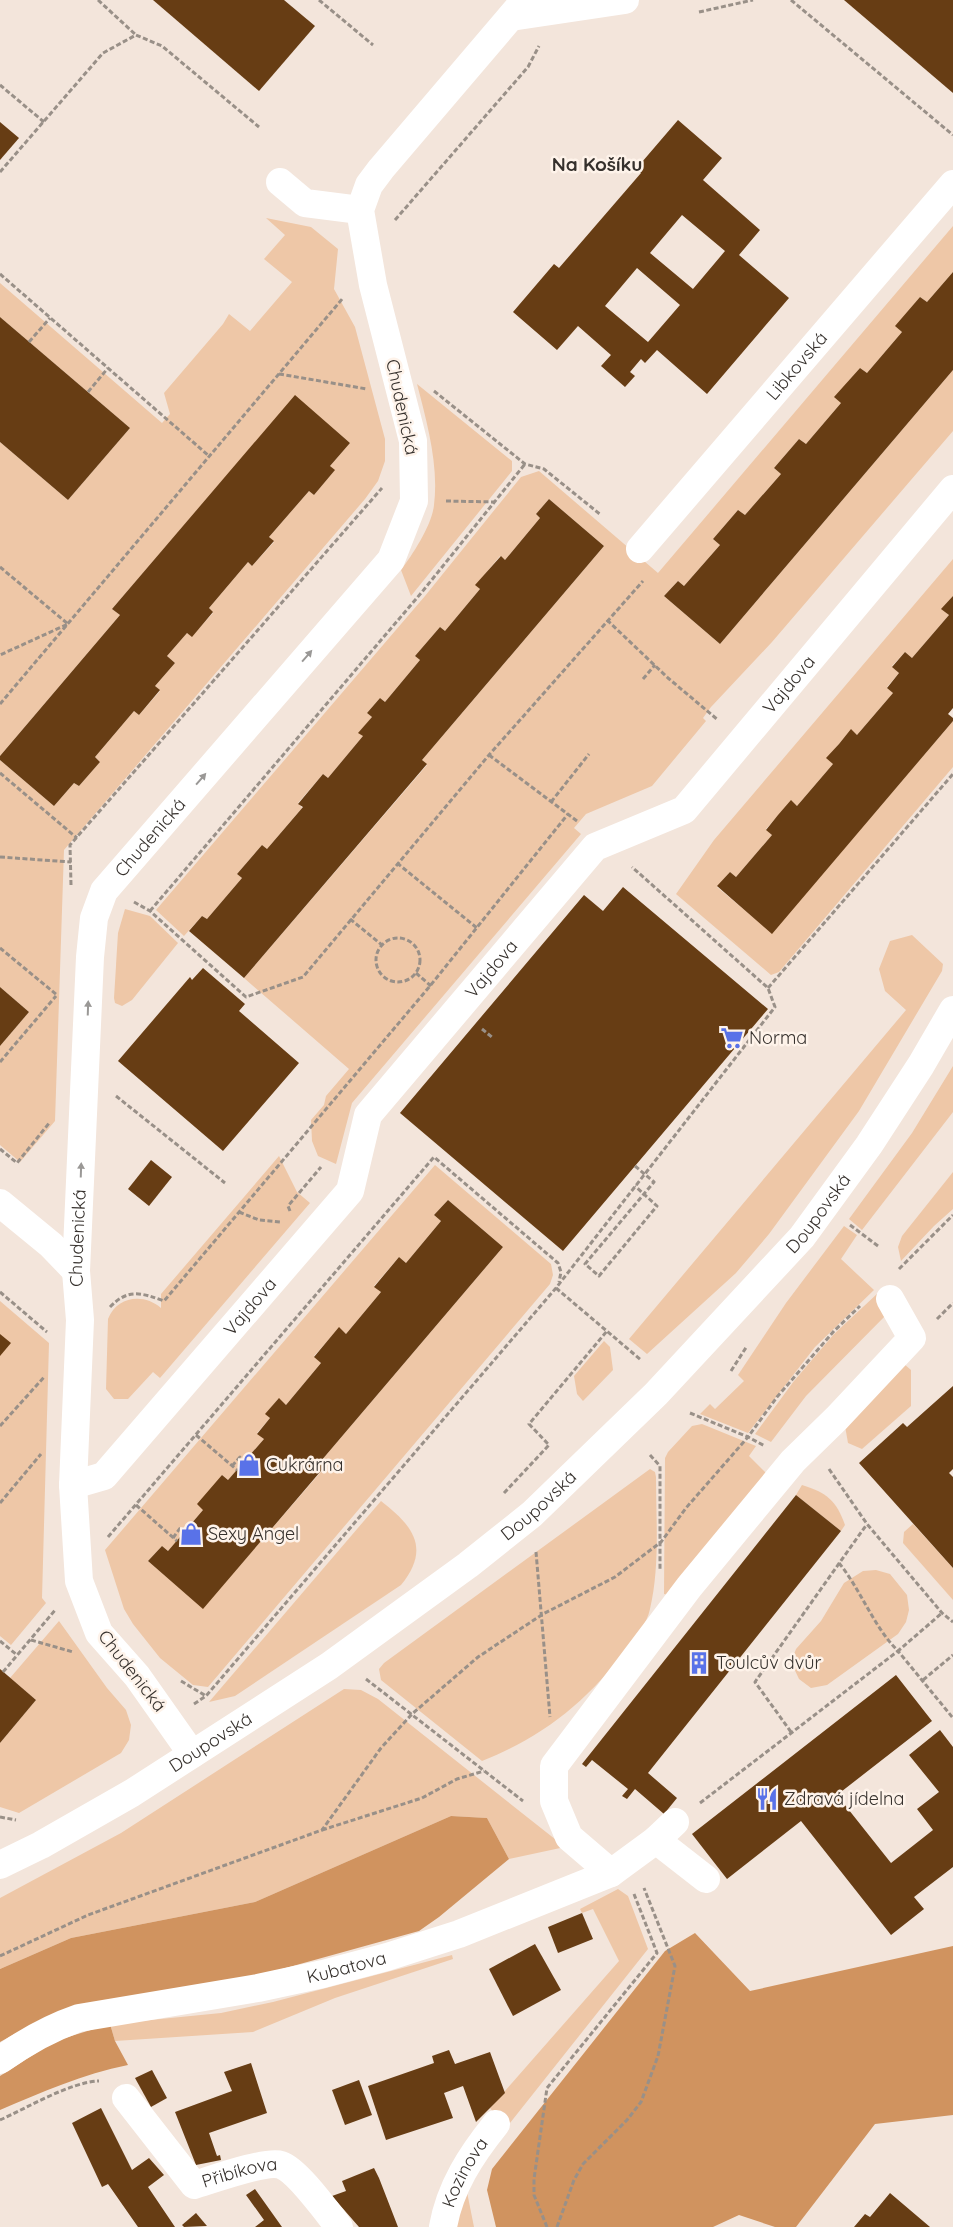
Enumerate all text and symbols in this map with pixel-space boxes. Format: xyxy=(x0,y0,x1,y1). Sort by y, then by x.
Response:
district label: Na Košíku xyxy=(552,152,642,176)
street label: Libkovská xyxy=(761,327,832,405)
street label: Chudenická xyxy=(381,357,424,457)
one-way arrow xyxy=(302,649,313,662)
street label: Vajdova xyxy=(757,650,820,718)
one-way arrow xyxy=(195,773,207,785)
street label: Chudenická xyxy=(109,793,191,882)
street label: Vajdova xyxy=(460,935,522,1003)
one-way arrow xyxy=(84,1000,92,1016)
supermarket icon: Norma xyxy=(719,1025,745,1051)
place label: Norma xyxy=(749,1026,807,1049)
one-way arrow xyxy=(77,1162,85,1178)
street label: Doupovská xyxy=(781,1169,855,1258)
street label: Chudenická xyxy=(64,1189,91,1288)
street label: Vajdova xyxy=(218,1272,281,1340)
shop icon: Cukrárna xyxy=(236,1452,262,1478)
place label: Cukrárna xyxy=(266,1453,344,1476)
street label: Doupovská xyxy=(496,1465,581,1545)
shop icon: Sexy Angel xyxy=(178,1521,204,1547)
place label: Sexy Angel xyxy=(208,1522,299,1545)
street label: Chudenická xyxy=(93,1625,171,1716)
building icon: Toulcův dvůr xyxy=(686,1650,712,1676)
place label: Toulcův dvůr xyxy=(716,1651,821,1674)
street label: Doupovská xyxy=(165,1707,256,1777)
restaurant icon: Zdravá jídelna xyxy=(754,1786,780,1812)
place label: Zdravá jídelna xyxy=(784,1787,904,1810)
street label: Kubatova xyxy=(304,1946,389,1988)
street label: Kozinova xyxy=(436,2133,493,2210)
street label: Přibíkova xyxy=(199,2152,278,2193)

